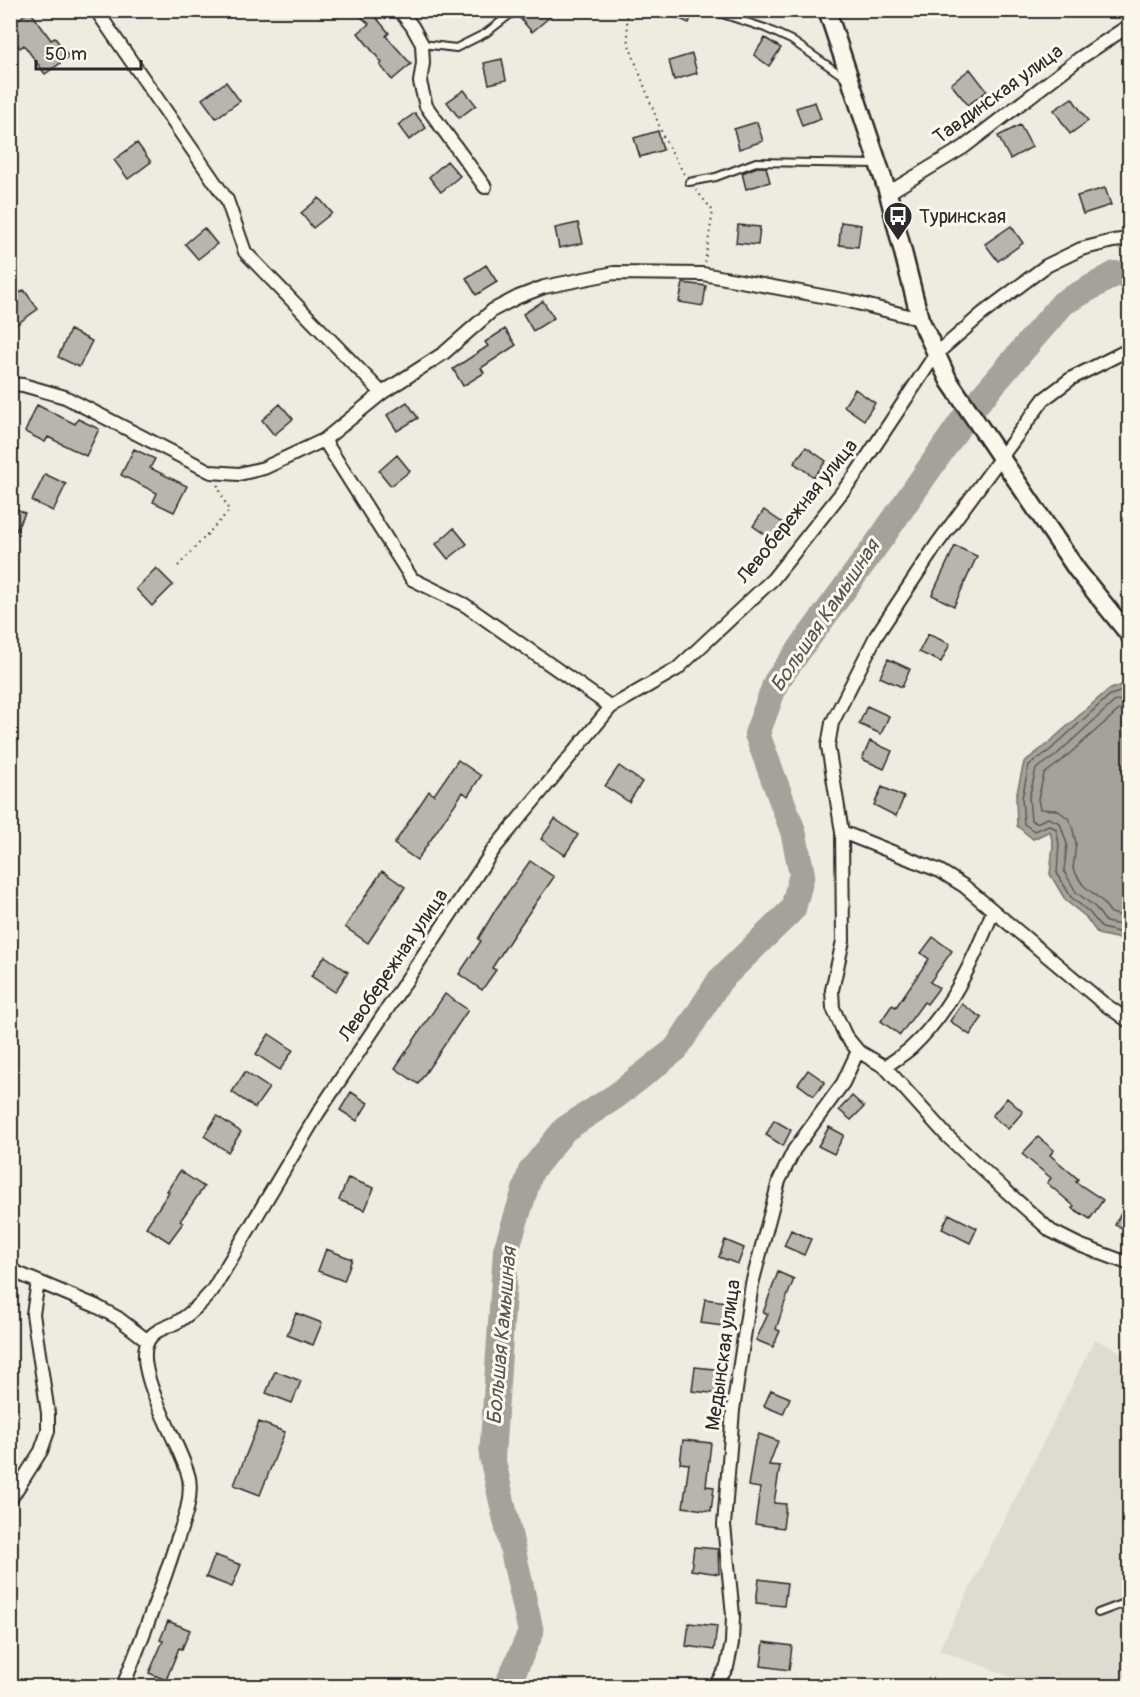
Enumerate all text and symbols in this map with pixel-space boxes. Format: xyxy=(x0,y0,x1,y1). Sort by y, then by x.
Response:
scale bar xyxy=(36,33,141,71)
street label: Тавдинская улица xyxy=(928,38,1068,150)
text: 50 m xyxy=(45,43,87,66)
bus stop icon: Туринская xyxy=(882,200,914,242)
place label: Туринская xyxy=(919,204,1006,229)
street label: Левобережная улица xyxy=(730,434,863,589)
water label: Большая Камышная xyxy=(764,533,887,697)
street label: Левобережная улица xyxy=(332,884,453,1047)
water label: Большая Камышная xyxy=(481,1244,523,1426)
street label: Медынская улица xyxy=(700,1278,746,1432)

